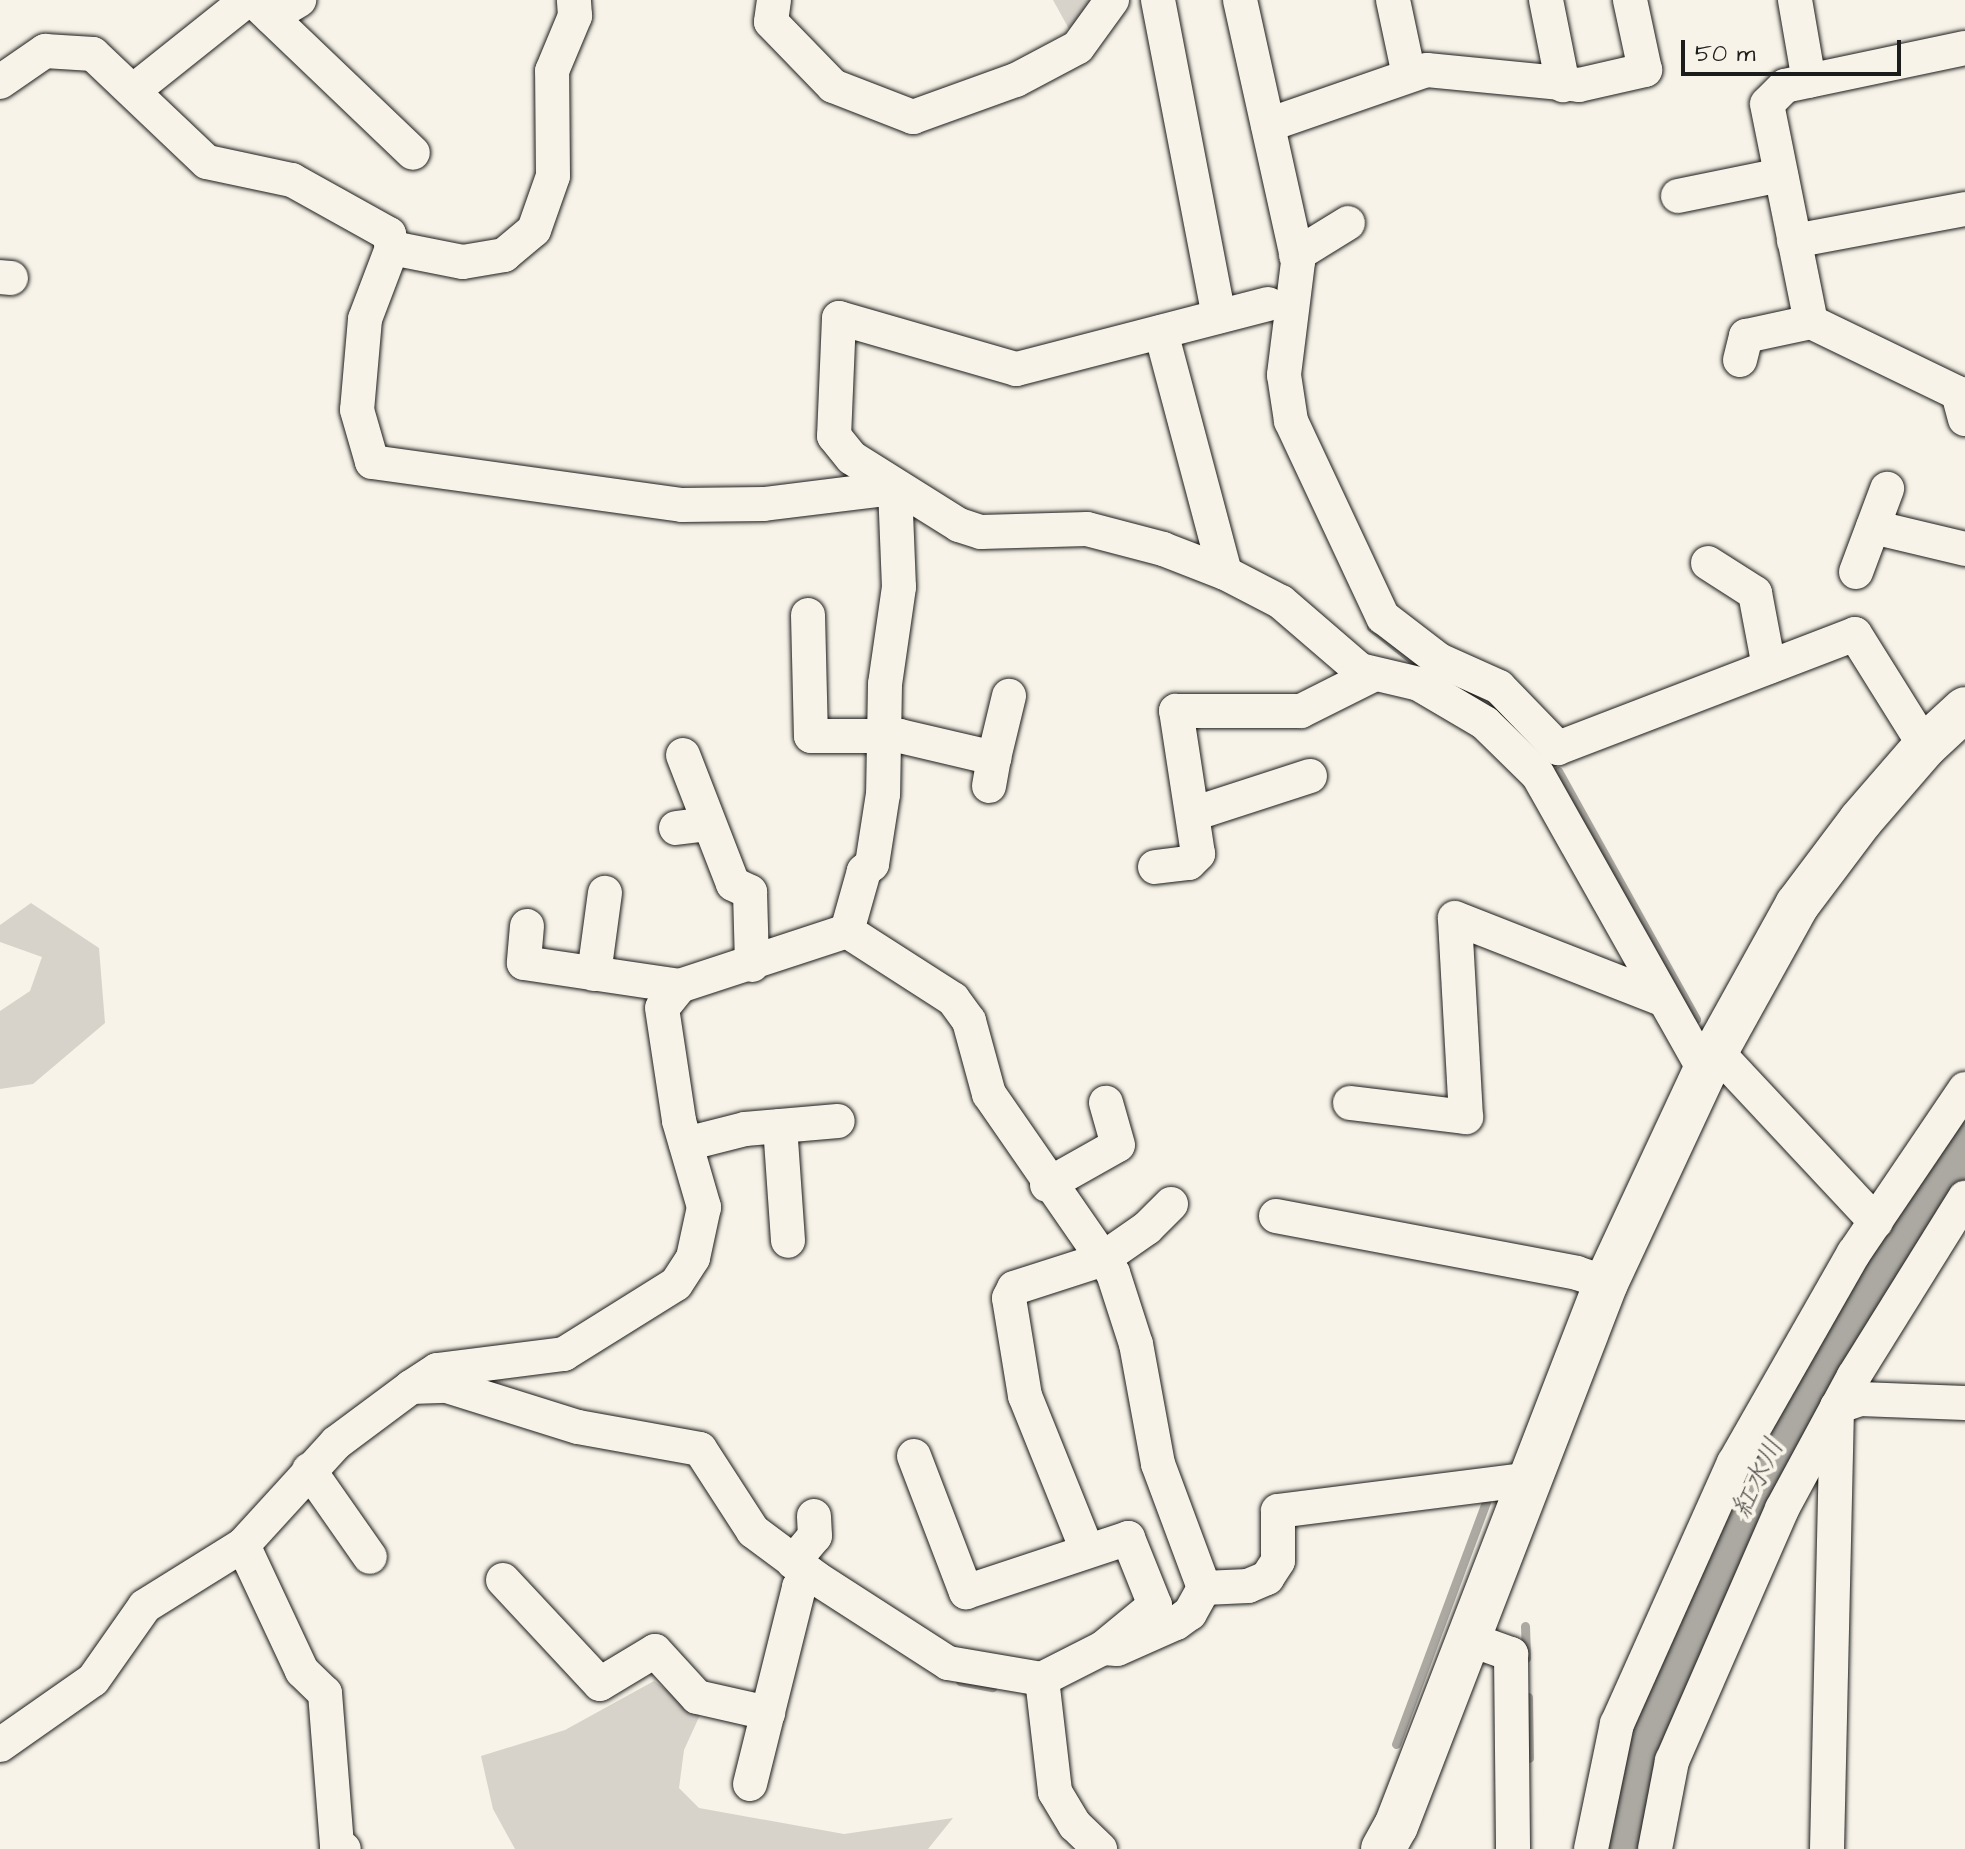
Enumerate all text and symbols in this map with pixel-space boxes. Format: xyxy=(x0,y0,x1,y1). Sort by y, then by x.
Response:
scale bar xyxy=(1685,24,1905,74)
text: 50 m xyxy=(1695,37,1755,71)
water label: 紅水川 xyxy=(1724,1433,1792,1523)

